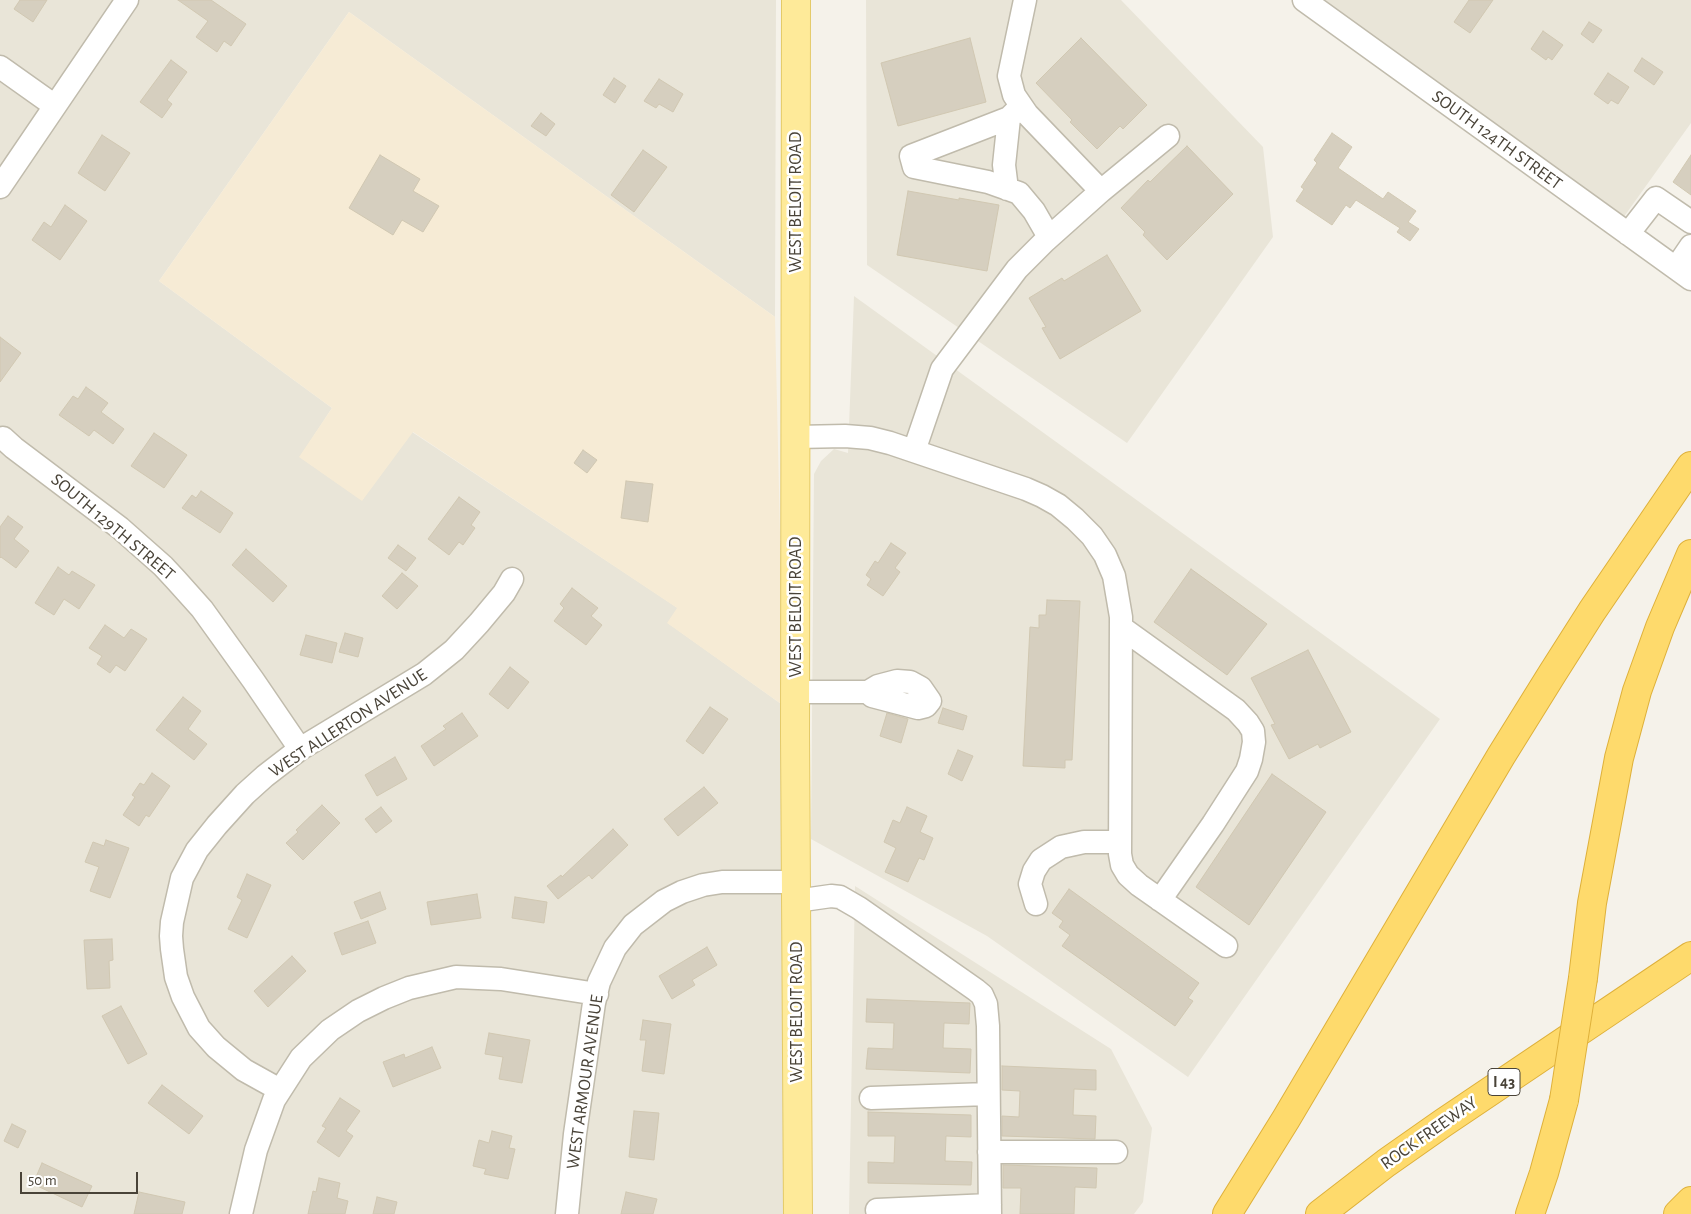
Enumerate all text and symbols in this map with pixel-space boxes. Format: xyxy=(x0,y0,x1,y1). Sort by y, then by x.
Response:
street label: SOUTH 124TH STREET xyxy=(1428,86,1566,194)
street label: WEST BELOIT ROAD xyxy=(785,132,807,272)
street label: SOUTH 129TH STREET xyxy=(47,469,179,585)
street label: WEST BELOIT ROAD xyxy=(785,537,807,677)
street label: WEST ALLERTON AVENUE xyxy=(265,664,431,782)
street label: WEST BELOIT ROAD xyxy=(786,942,808,1082)
street label: WEST ARMOUR AVENUE xyxy=(562,993,608,1171)
road number: I 43 xyxy=(1488,1068,1520,1096)
street label: ROCK FREEWAY xyxy=(1376,1092,1482,1174)
scale bar xyxy=(22,1162,140,1194)
text: 50 m xyxy=(28,1173,57,1188)

